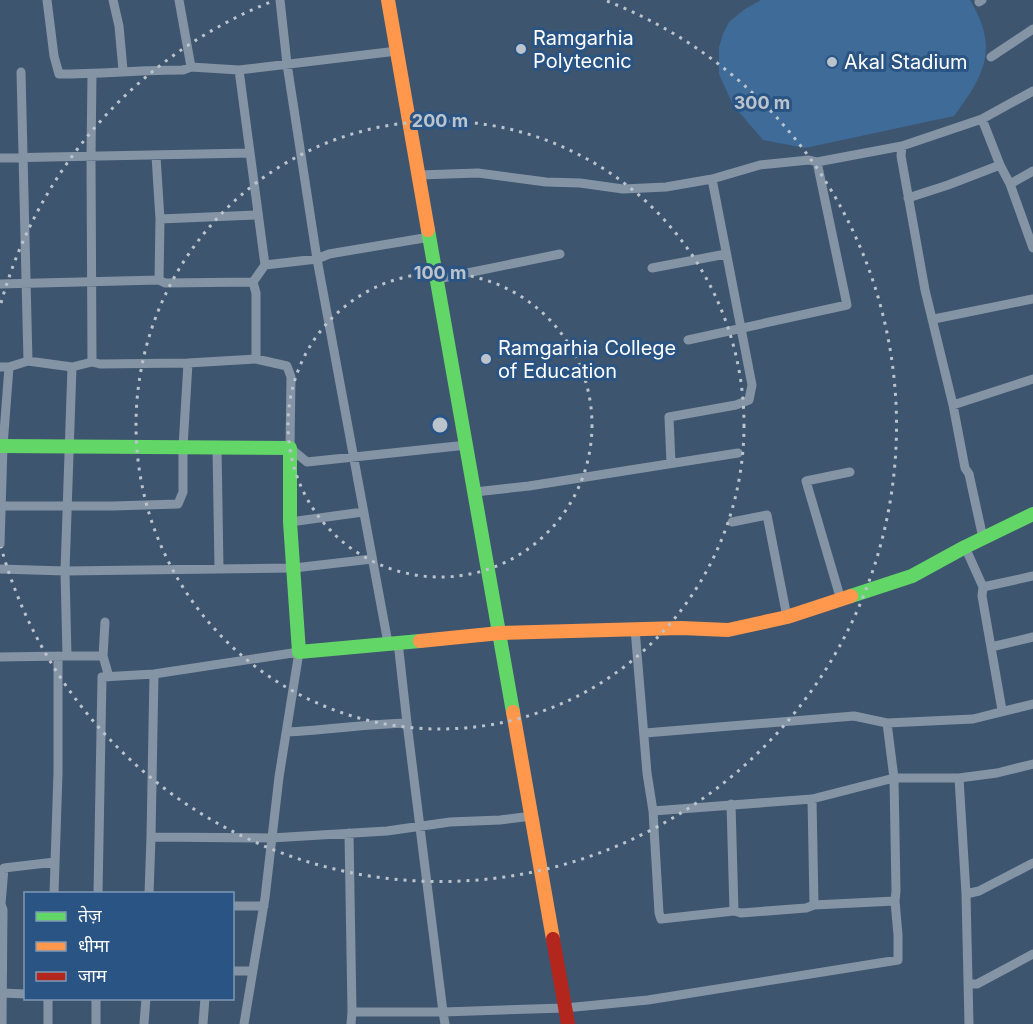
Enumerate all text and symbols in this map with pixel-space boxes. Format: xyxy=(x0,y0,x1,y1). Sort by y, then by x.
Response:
place label: Ramgarhia Polytecnic xyxy=(533,26,634,73)
marker: Ramgarhia Polytecnic xyxy=(514,42,528,56)
place label: Akal Stadium xyxy=(844,50,968,74)
marker: Akal Stadium xyxy=(825,55,839,69)
text: 300 m xyxy=(734,92,790,113)
text: 200 m xyxy=(412,110,468,131)
text: 100 m xyxy=(414,262,466,283)
place label: Ramgarhia College of Education xyxy=(498,336,676,383)
marker: Ramgarhia College of Education xyxy=(479,352,493,366)
centre of rings xyxy=(430,415,450,435)
legend xyxy=(24,892,234,1000)
text: तेज़ xyxy=(78,905,102,926)
text: धीमा xyxy=(78,935,109,956)
text: जाम xyxy=(78,965,108,986)

